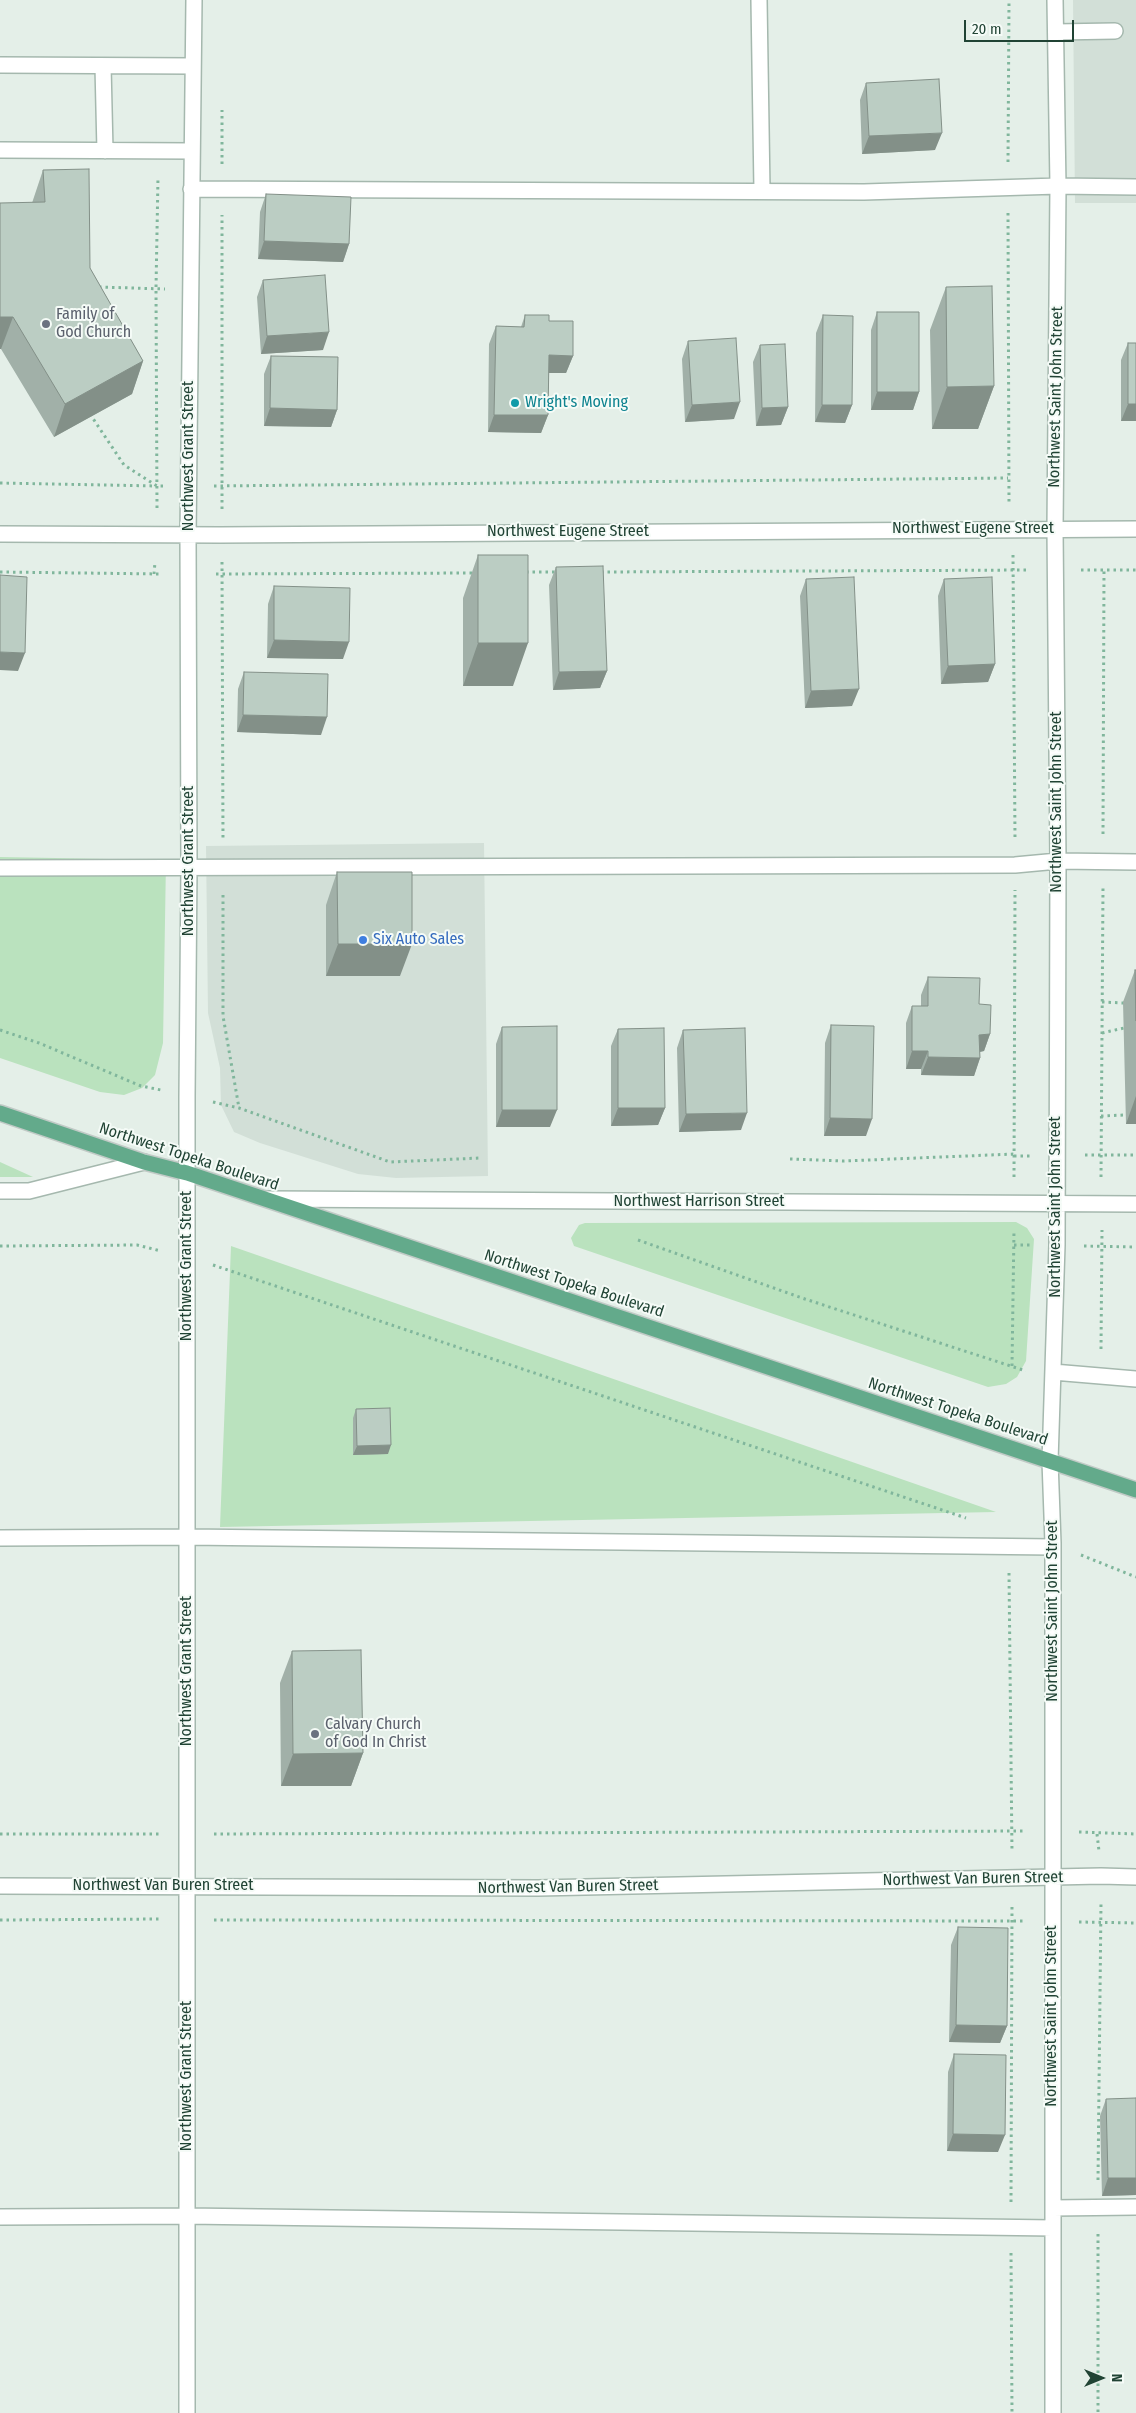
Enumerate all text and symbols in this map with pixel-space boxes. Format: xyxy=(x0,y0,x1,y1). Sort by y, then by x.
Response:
scale bar xyxy=(966,10,1076,42)
text: 20 m xyxy=(972,20,1002,38)
place label: Family of God Church xyxy=(56,305,131,343)
street label: Northwest Saint John Street xyxy=(1045,306,1067,488)
marker: Family of God Church xyxy=(40,318,52,330)
street label: Northwest Grant Street xyxy=(179,381,199,531)
place label: Wright's Moving xyxy=(525,393,628,413)
marker: Wright's Moving xyxy=(509,397,521,409)
street label: Northwest Eugene Street xyxy=(892,519,1054,539)
street label: Northwest Eugene Street xyxy=(487,522,649,542)
street label: Northwest Saint John Street xyxy=(1047,711,1067,893)
street label: Northwest Grant Street xyxy=(179,786,199,936)
place label: Six Auto Sales xyxy=(373,930,464,950)
marker: Six Auto Sales xyxy=(357,934,369,946)
street label: Northwest Saint John Street xyxy=(1046,1116,1066,1298)
street label: Northwest Topeka Boulevard xyxy=(97,1119,281,1195)
street label: Northwest Grant Street xyxy=(177,1191,197,1341)
street label: Northwest Harrison Street xyxy=(613,1192,785,1212)
street label: Northwest Topeka Boulevard xyxy=(482,1246,666,1322)
street label: Northwest Topeka Boulevard xyxy=(866,1374,1050,1450)
street label: Northwest Saint John Street xyxy=(1043,1520,1063,1702)
street label: Northwest Grant Street xyxy=(177,1596,197,1746)
place label: Calvary Church of God In Christ xyxy=(325,1715,426,1753)
marker: Calvary Church of God In Christ xyxy=(309,1728,321,1740)
street label: Northwest Van Buren Street xyxy=(882,1868,1064,1890)
street label: Northwest Van Buren Street xyxy=(73,1876,253,1896)
street label: Northwest Van Buren Street xyxy=(477,1876,659,1898)
street label: Northwest Saint John Street xyxy=(1042,1925,1062,2107)
street label: Northwest Grant Street xyxy=(177,2001,197,2151)
north arrow xyxy=(1076,2353,1126,2403)
text: N xyxy=(1108,2374,1125,2382)

